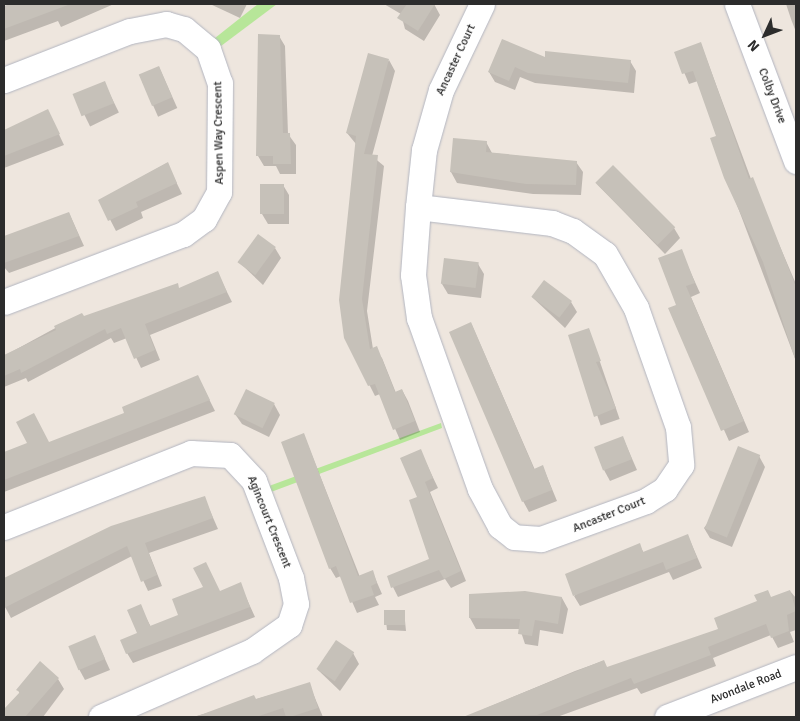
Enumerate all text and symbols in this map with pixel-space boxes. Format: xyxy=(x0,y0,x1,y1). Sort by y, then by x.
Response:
north arrow xyxy=(740,10,790,60)
street label: Ancaster Court xyxy=(433,22,479,98)
text: N xyxy=(744,36,763,55)
street label: Colby Drive xyxy=(755,66,789,126)
street label: Aspen Way Crescent xyxy=(211,81,227,185)
street label: Agincourt Crescent xyxy=(244,474,294,570)
street label: Ancaster Court xyxy=(571,494,647,536)
street label: Avondale Road xyxy=(708,667,784,707)

